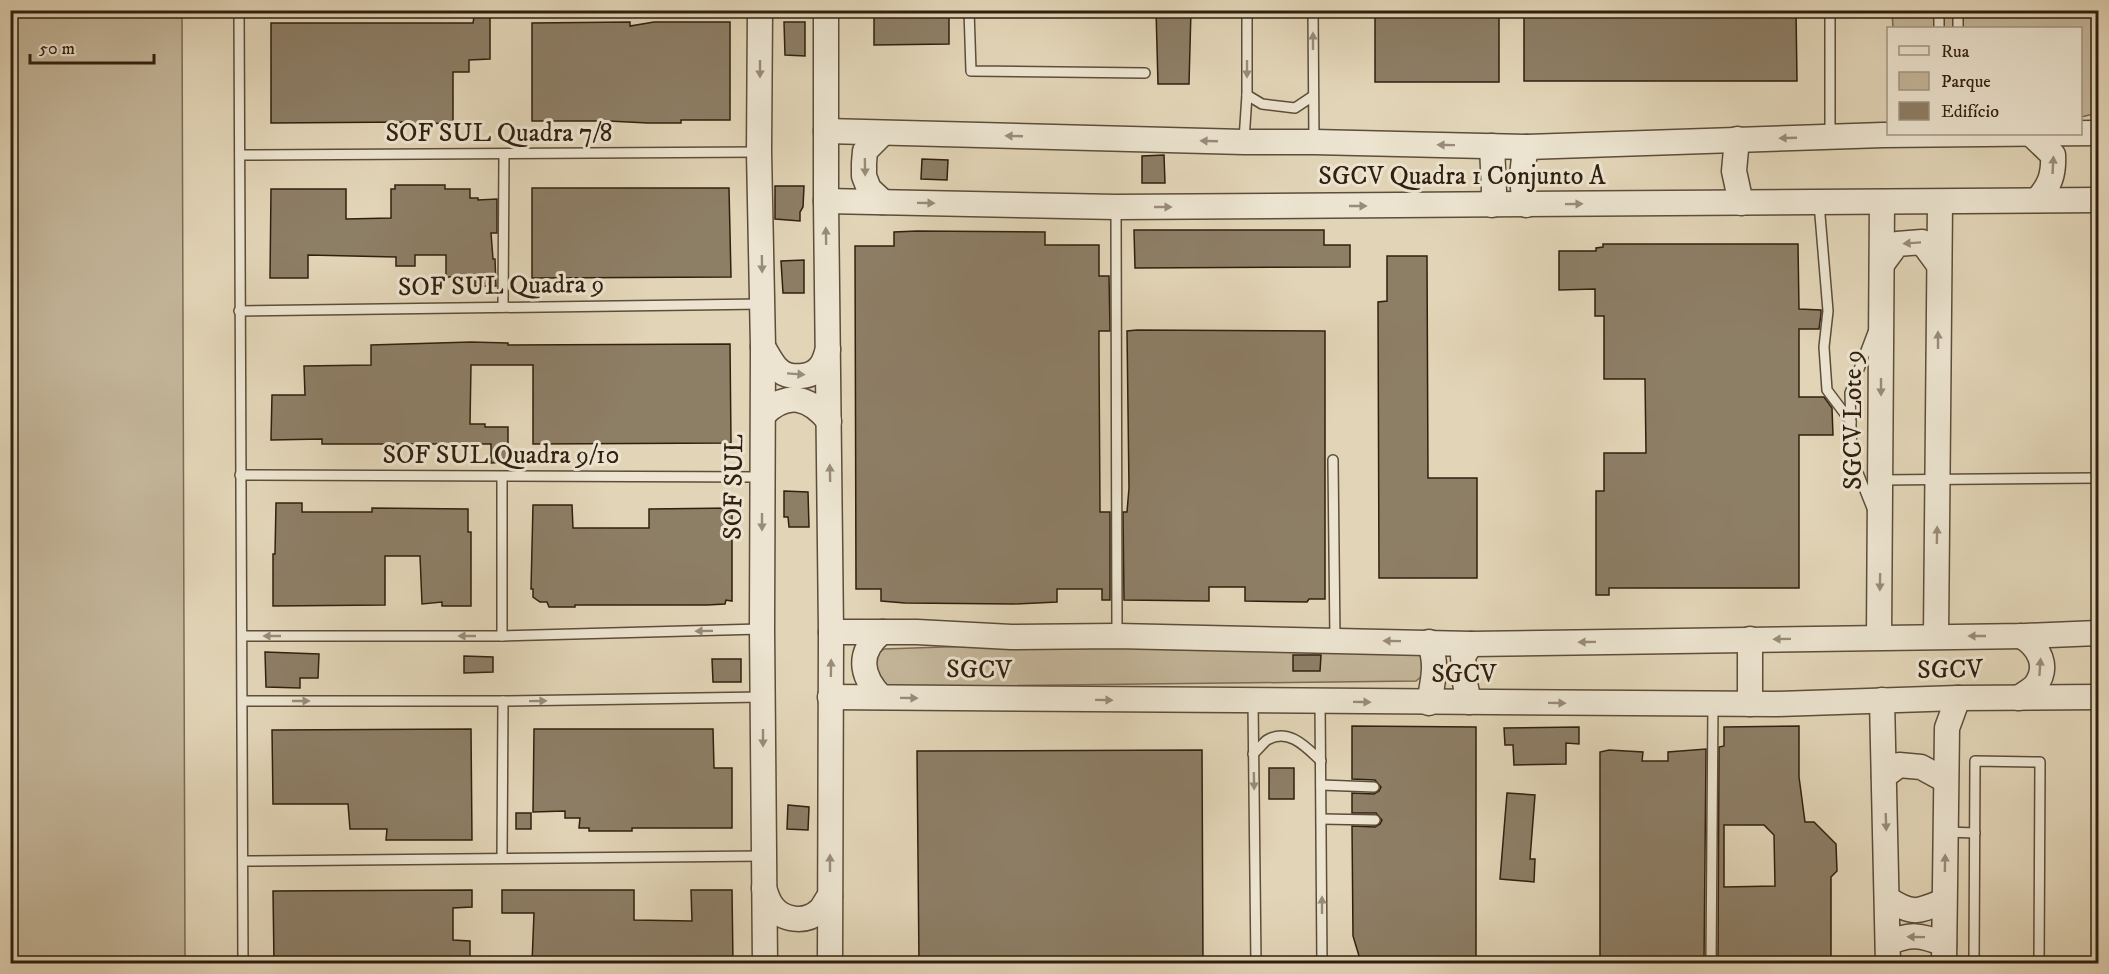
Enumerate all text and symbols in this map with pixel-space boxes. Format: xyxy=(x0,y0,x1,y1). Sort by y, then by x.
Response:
scale bar xyxy=(30,27,154,65)
legend xyxy=(1887,27,2082,135)
one-way arrow xyxy=(1308,32,1318,51)
text: 50 m xyxy=(39,38,75,60)
text: Rua xyxy=(1941,41,1970,63)
one-way arrow xyxy=(755,59,765,78)
one-way arrow xyxy=(1242,59,1252,78)
text: Parque xyxy=(1941,71,1991,93)
text: Edifício xyxy=(1941,101,1999,123)
street label: SOF SUL Quadra 7/8 xyxy=(385,117,613,150)
one-way arrow xyxy=(1005,131,1024,141)
one-way arrow xyxy=(1779,133,1798,143)
one-way arrow xyxy=(1200,137,1219,146)
one-way arrow xyxy=(1437,140,1456,150)
one-way arrow xyxy=(2048,155,2057,174)
one-way arrow xyxy=(860,158,869,177)
street label: SGCV Quadra 1 Conjunto A xyxy=(1318,160,1606,193)
one-way arrow xyxy=(917,198,936,208)
one-way arrow xyxy=(1565,199,1584,209)
one-way arrow xyxy=(1349,201,1368,211)
one-way arrow xyxy=(1154,202,1173,212)
one-way arrow xyxy=(821,227,831,246)
one-way arrow xyxy=(1902,238,1921,248)
one-way arrow xyxy=(757,254,766,273)
street label: SOF SUL Quadra 9 xyxy=(397,268,605,304)
one-way arrow xyxy=(1934,331,1943,350)
street label: SGCV Lote 9 xyxy=(1837,350,1870,490)
one-way arrow xyxy=(787,370,806,379)
one-way arrow xyxy=(1876,377,1886,396)
street label: SOF SUL xyxy=(717,434,751,540)
street label: SOF SUL Quadra 9/10 xyxy=(382,439,620,472)
one-way arrow xyxy=(825,464,835,483)
one-way arrow xyxy=(757,512,767,531)
one-way arrow xyxy=(1932,526,1942,545)
one-way arrow xyxy=(1875,572,1885,591)
one-way arrow xyxy=(694,626,713,636)
one-way arrow xyxy=(262,631,281,641)
one-way arrow xyxy=(457,631,476,641)
one-way arrow xyxy=(1968,631,1987,641)
one-way arrow xyxy=(1773,634,1792,643)
one-way arrow xyxy=(1383,637,1402,646)
one-way arrow xyxy=(1578,637,1597,647)
street label: SGCV xyxy=(946,653,1013,687)
street label: SGCV xyxy=(1917,653,1984,687)
one-way arrow xyxy=(2035,657,2044,676)
street label: SGCV xyxy=(1431,658,1497,691)
one-way arrow xyxy=(826,659,835,678)
one-way arrow xyxy=(900,693,919,702)
one-way arrow xyxy=(1095,695,1114,704)
one-way arrow xyxy=(292,696,311,706)
one-way arrow xyxy=(529,696,548,705)
one-way arrow xyxy=(1353,697,1372,706)
one-way arrow xyxy=(1548,698,1567,707)
one-way arrow xyxy=(758,728,768,747)
one-way arrow xyxy=(1249,771,1258,790)
one-way arrow xyxy=(1881,812,1890,831)
one-way arrow xyxy=(825,854,835,873)
one-way arrow xyxy=(1940,854,1950,873)
one-way arrow xyxy=(1317,896,1327,915)
one-way arrow xyxy=(1906,932,1925,942)

